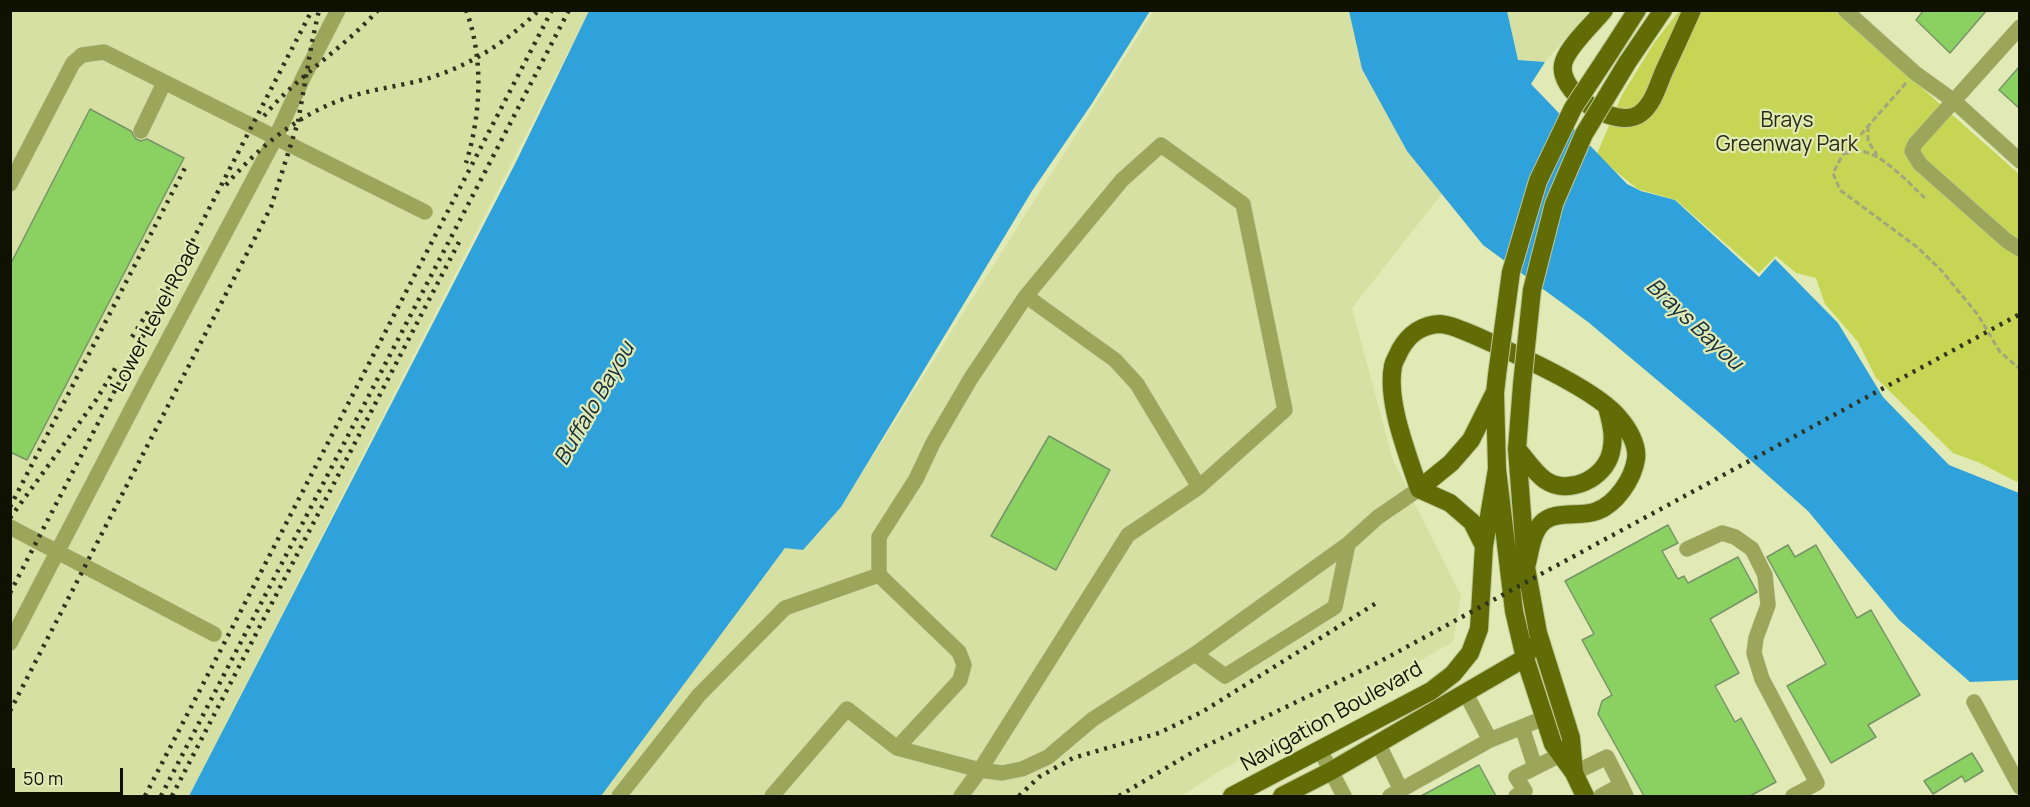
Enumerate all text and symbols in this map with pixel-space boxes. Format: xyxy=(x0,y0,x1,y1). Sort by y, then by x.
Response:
park label: Brays Greenway Park xyxy=(1716,108,1858,158)
street label: Lower Level Road xyxy=(106,238,206,396)
water label: Brays Bayou xyxy=(1640,274,1748,376)
water label: Buffalo Bayou xyxy=(549,338,641,470)
street label: Navigation Boulevard xyxy=(1237,657,1427,777)
scale bar xyxy=(15,756,126,794)
text: 50 m xyxy=(23,766,63,790)

